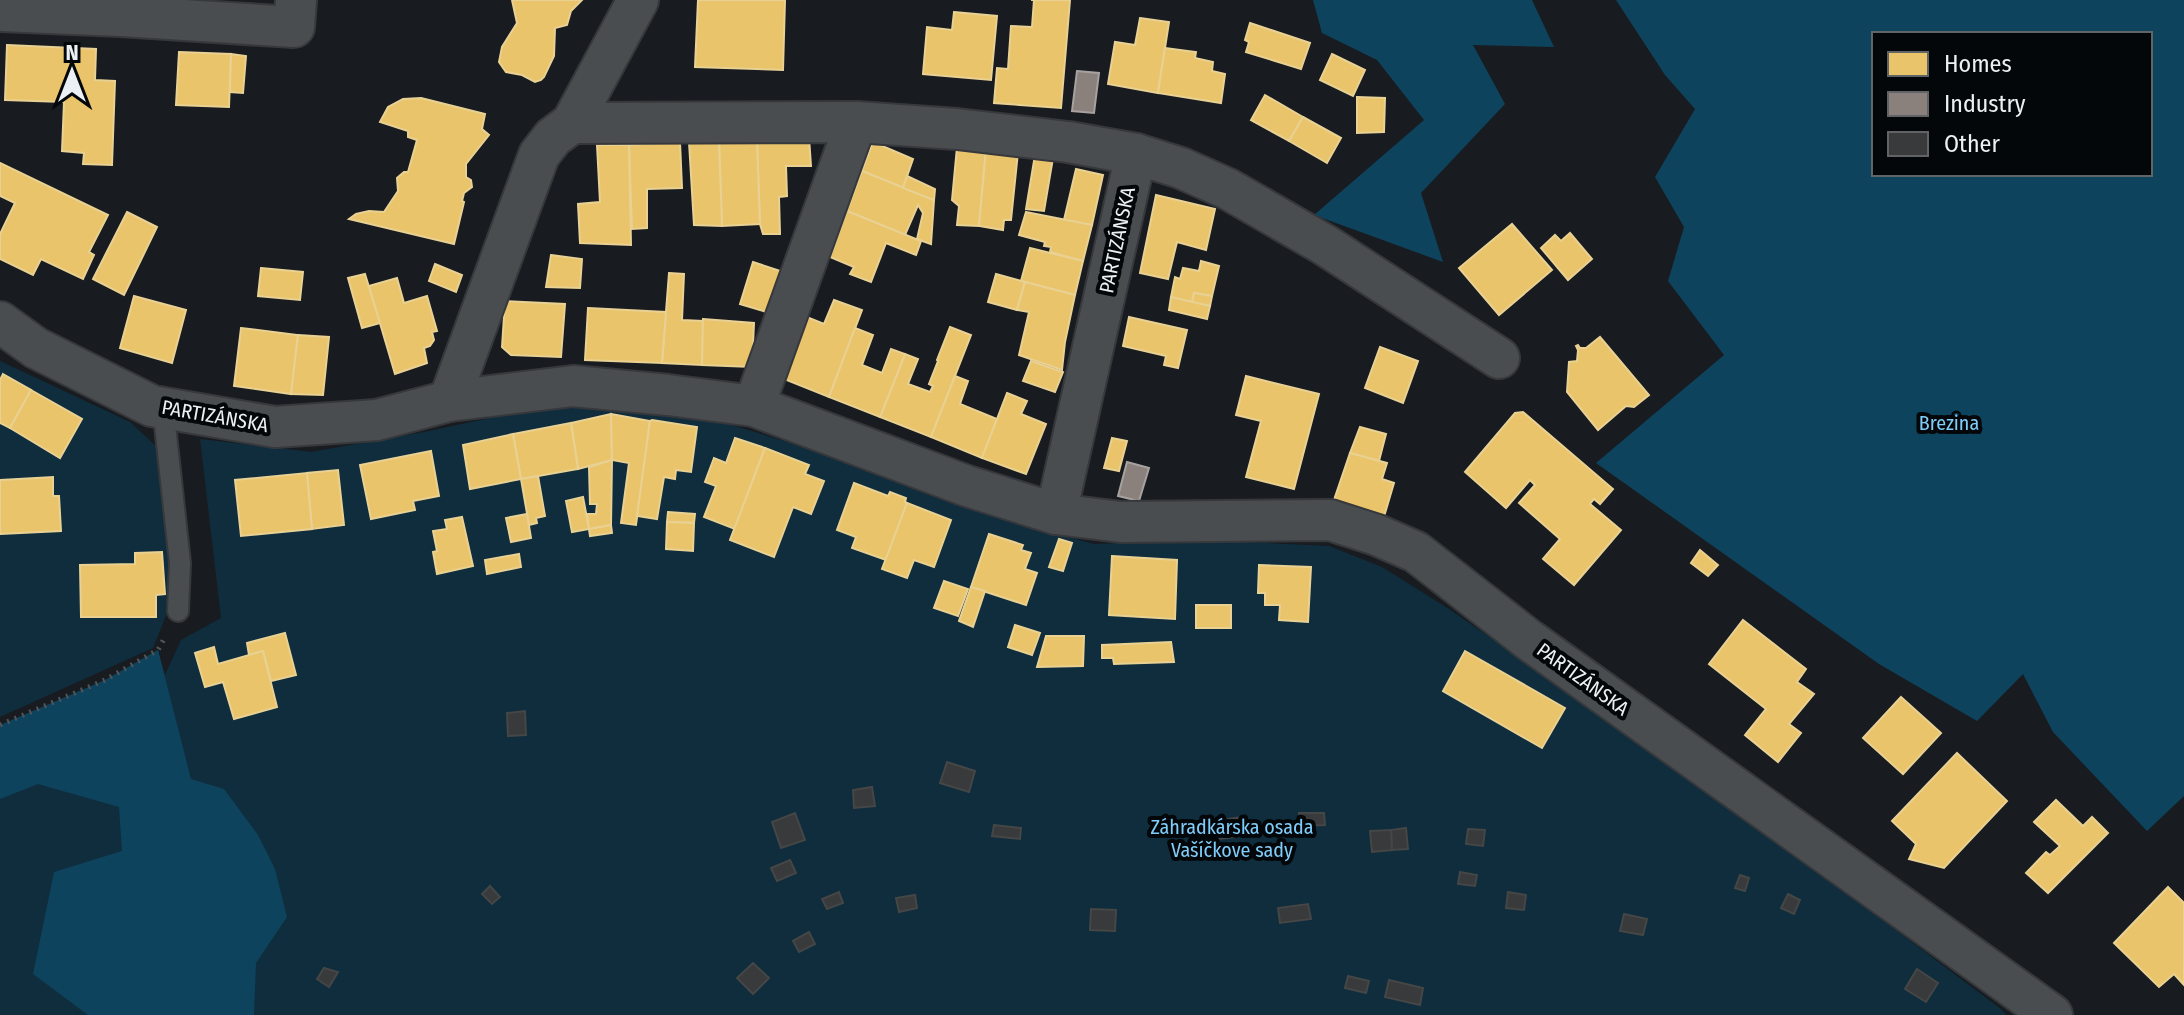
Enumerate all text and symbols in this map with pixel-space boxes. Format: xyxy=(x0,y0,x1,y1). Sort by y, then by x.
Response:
north arrow xyxy=(32,32,112,112)
legend xyxy=(1872,32,2152,176)
text: N xyxy=(65,39,79,66)
text: Homes xyxy=(1944,50,2012,78)
text: Industry xyxy=(1944,90,2026,118)
text: Other xyxy=(1944,130,2000,158)
street label: PARTIZÁNSKA xyxy=(1094,184,1140,295)
street label: PARTIZÁNSKA xyxy=(160,395,271,437)
park label: Brezina xyxy=(1919,411,1979,435)
street label: PARTIZÁNSKA xyxy=(1532,638,1634,721)
park label: Záhradkárska osada Vašíčkove sady xyxy=(1150,815,1314,862)

